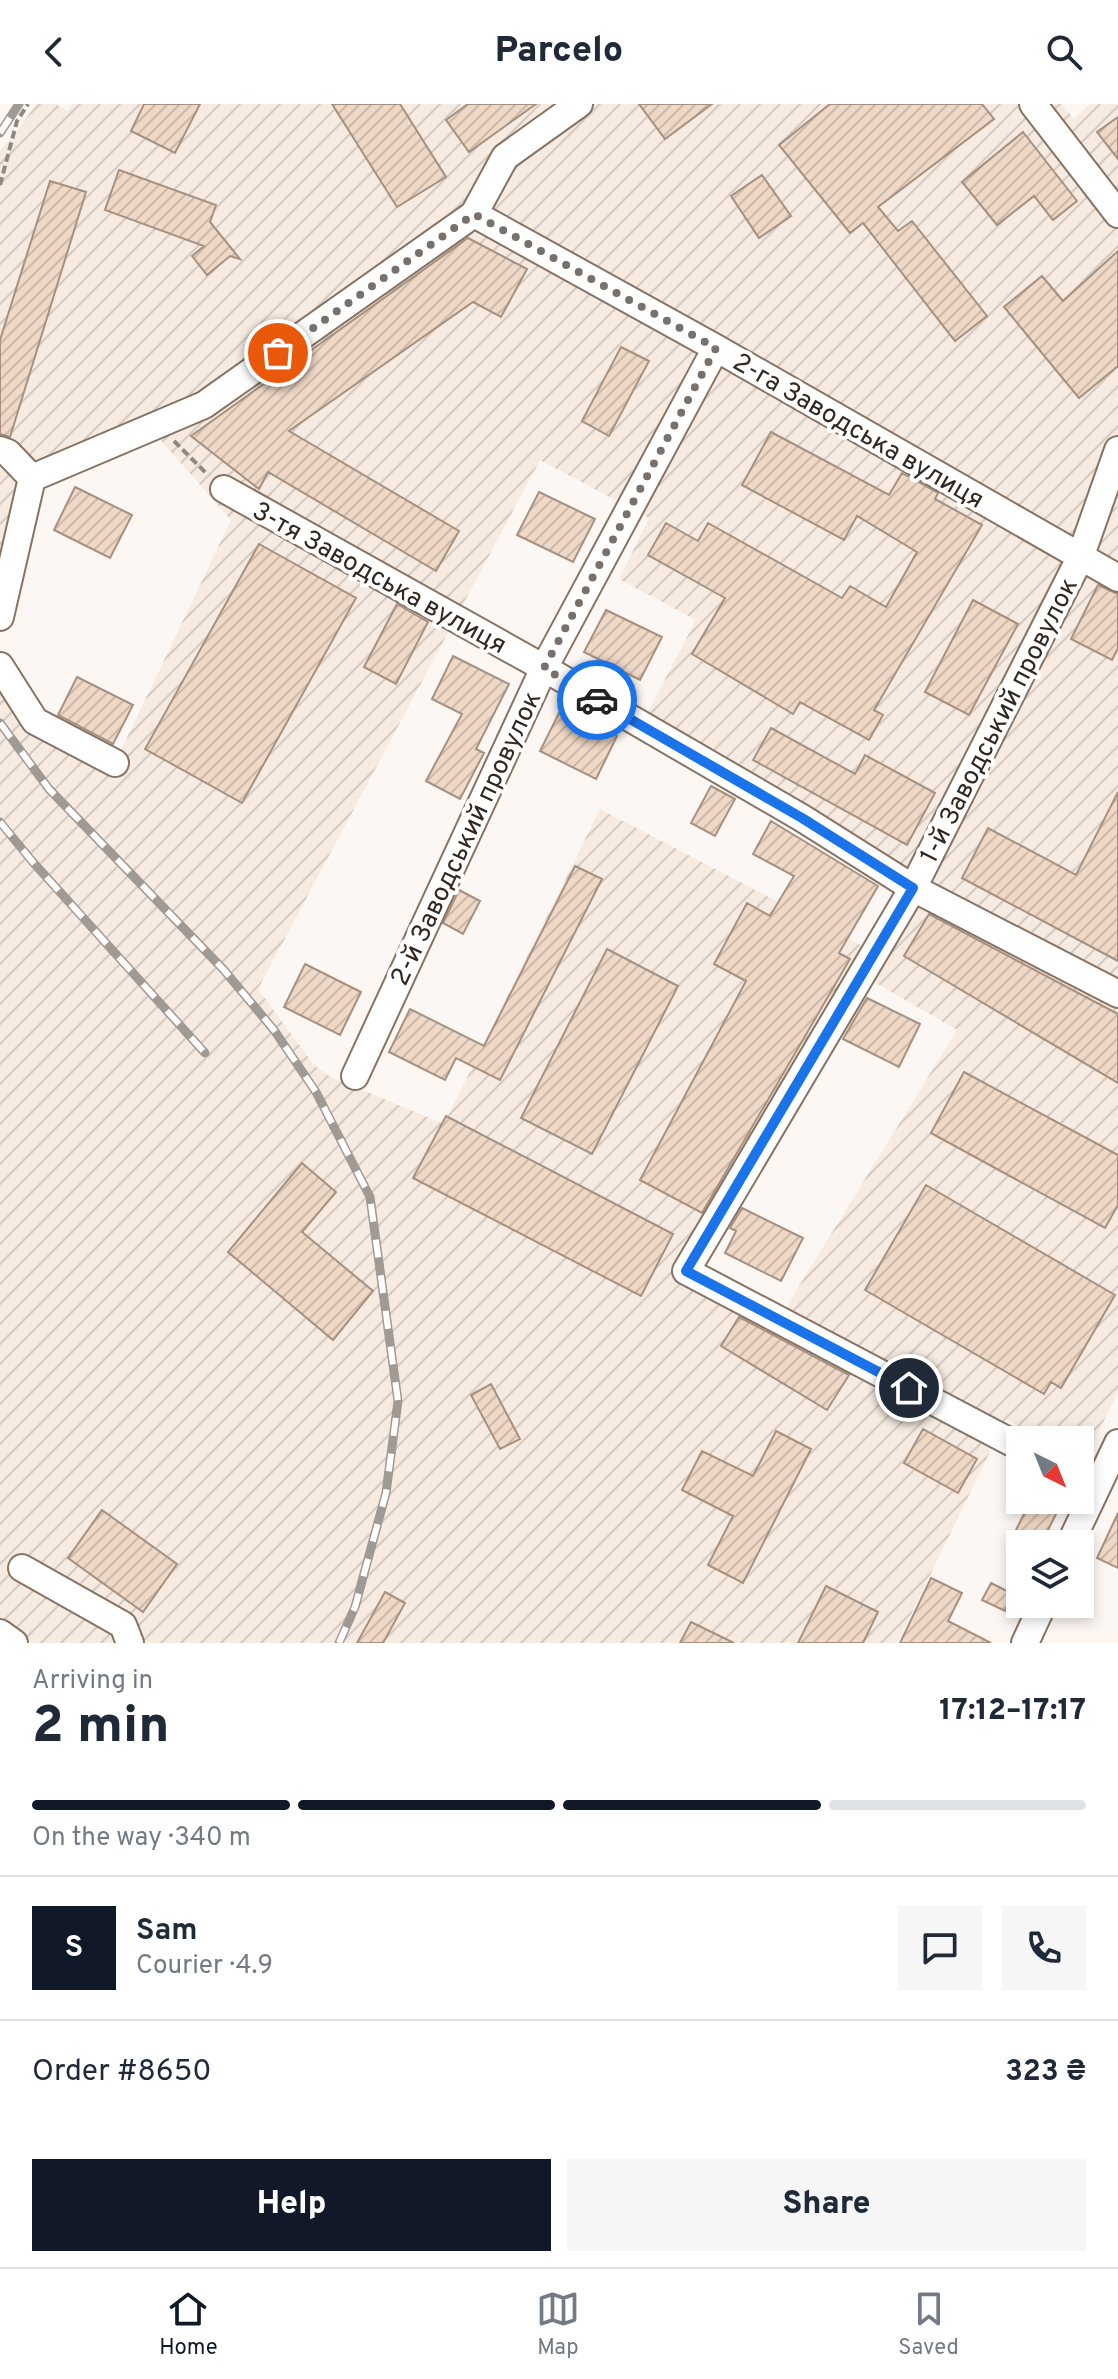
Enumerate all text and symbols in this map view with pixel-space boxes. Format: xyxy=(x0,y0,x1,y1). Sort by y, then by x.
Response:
text: Parcelo xyxy=(495,29,623,75)
icon: back xyxy=(32,30,76,74)
icon: search xyxy=(1042,30,1086,74)
pin xyxy=(244,319,312,387)
icon: bag xyxy=(256,331,300,375)
street label: 2-га Заводська вулиця xyxy=(726,347,989,518)
street label: 3-тя Заводська вулиця xyxy=(246,495,512,663)
street label: 1-й Заводський провулок xyxy=(914,573,1087,869)
courier xyxy=(557,660,637,740)
icon: car xyxy=(575,678,619,722)
street label: 2-й Заводський провулок xyxy=(384,687,550,991)
pin xyxy=(875,1354,943,1422)
icon: home xyxy=(887,1366,931,1410)
north arrow xyxy=(1006,1426,1094,1514)
map controls xyxy=(1006,1426,1094,1618)
button: layers xyxy=(1006,1530,1094,1618)
text: Arriving in xyxy=(32,1665,153,1698)
text: 17:12–17:17 xyxy=(939,1693,1086,1730)
text: 2 min xyxy=(32,1695,170,1761)
text: On the way · 340 m xyxy=(32,1822,251,1855)
button: chat xyxy=(898,1906,982,1990)
button: phone xyxy=(1002,1906,1086,1990)
text: Sam xyxy=(136,1913,198,1950)
text: S xyxy=(65,1930,83,1967)
text: Courier · 4.9 xyxy=(136,1950,273,1983)
text: Order #8650 xyxy=(32,2054,212,2091)
text: 323 ₴ xyxy=(1005,2054,1086,2091)
button: Help xyxy=(32,2159,551,2251)
button: Share xyxy=(567,2159,1086,2251)
tab: Home xyxy=(159,2287,218,2362)
tab: Map xyxy=(536,2287,580,2362)
tab: Saved xyxy=(898,2287,959,2362)

